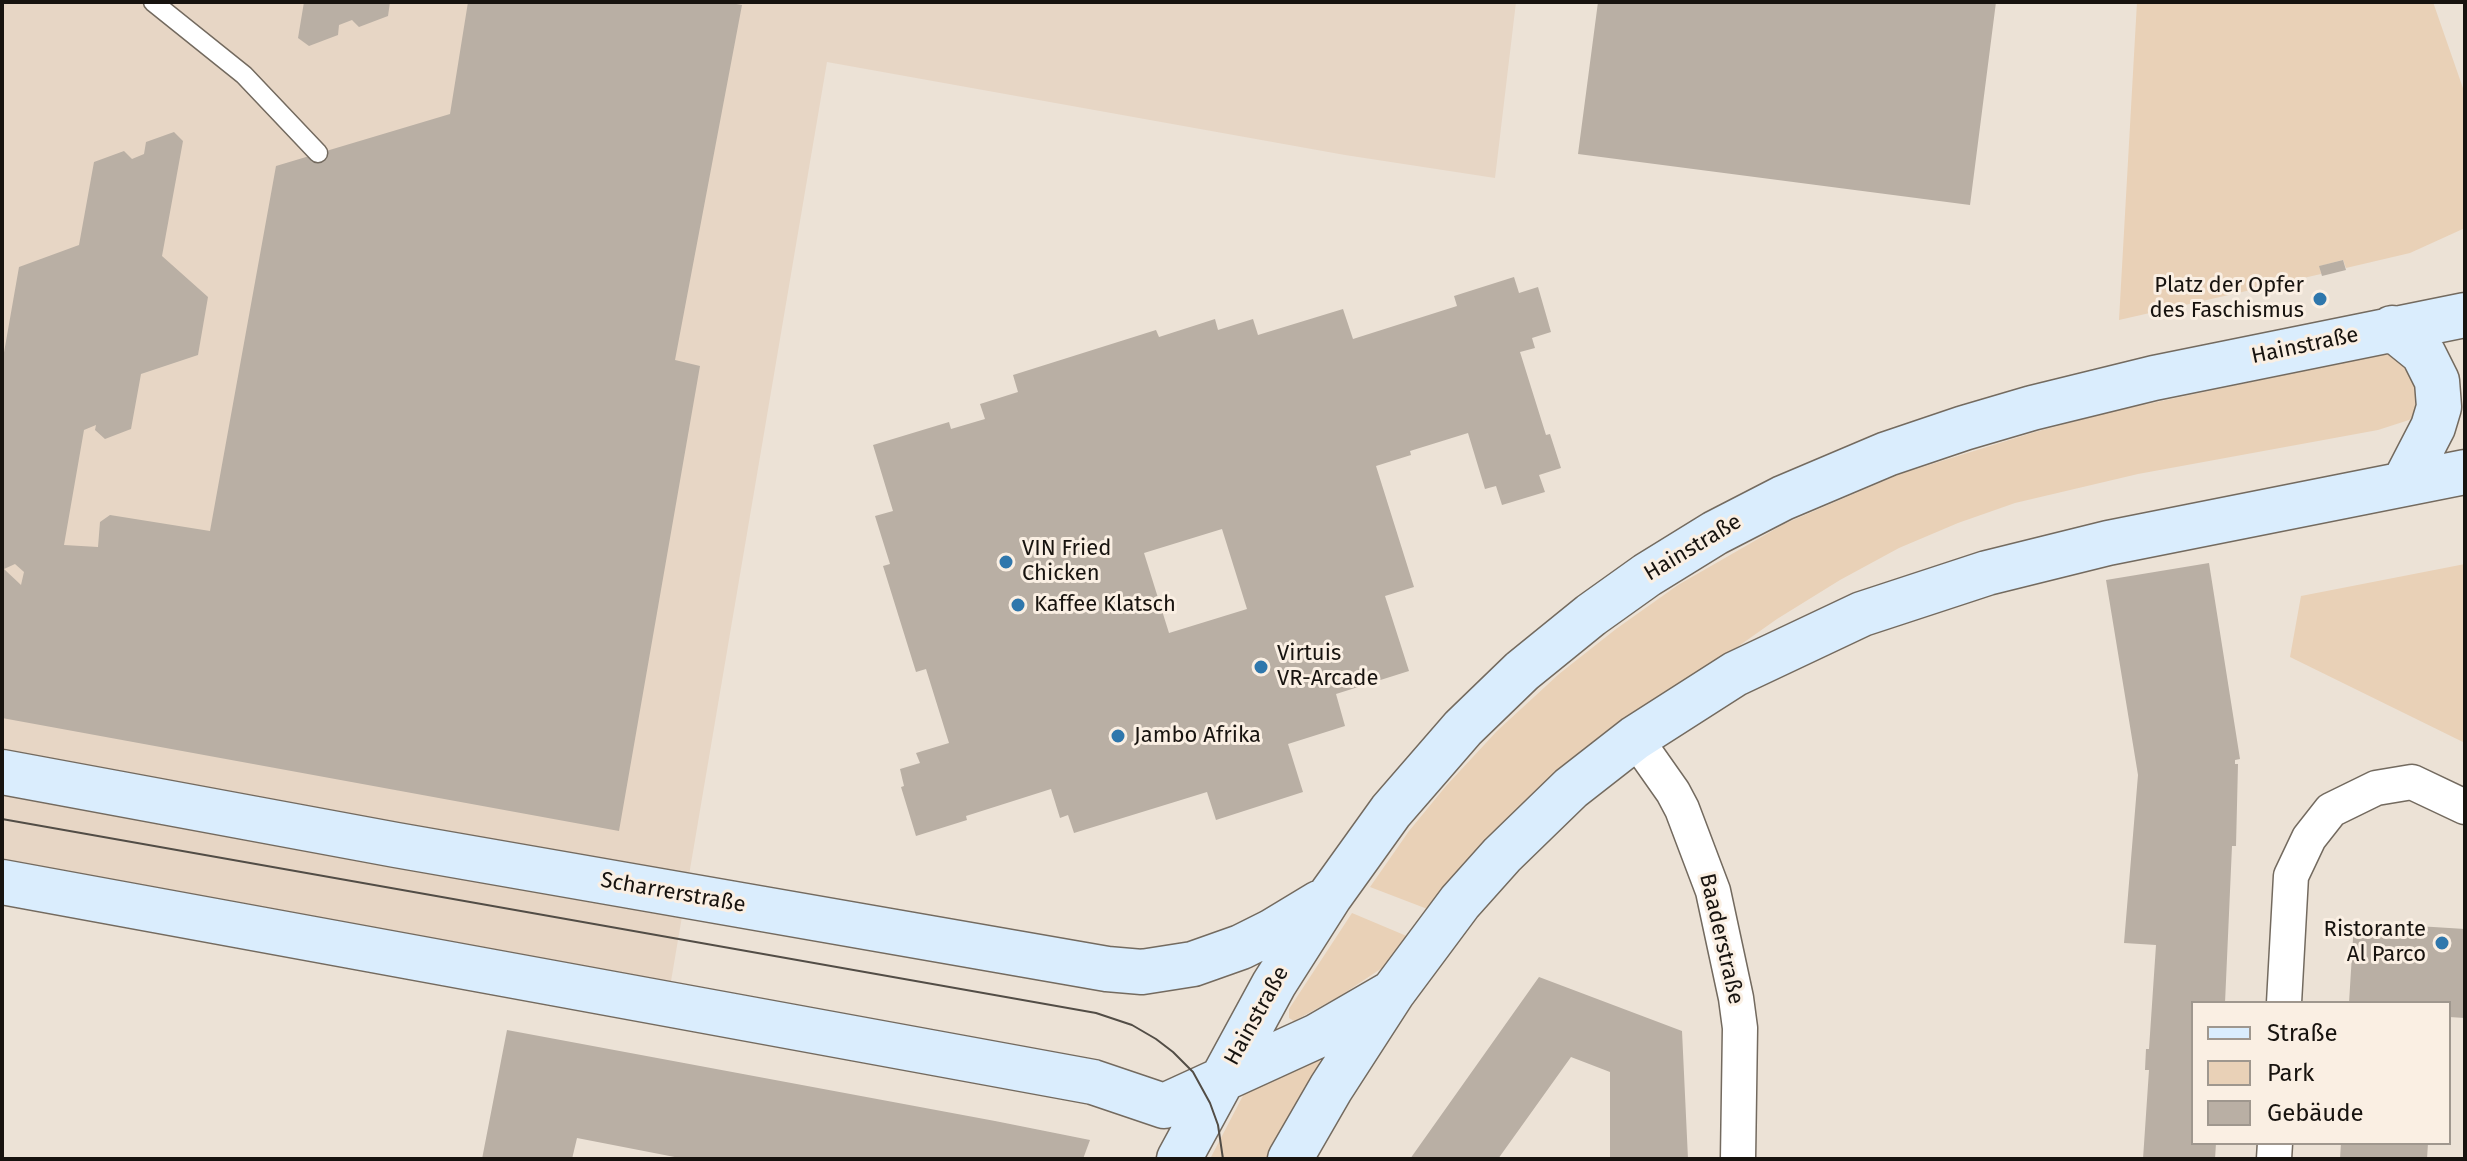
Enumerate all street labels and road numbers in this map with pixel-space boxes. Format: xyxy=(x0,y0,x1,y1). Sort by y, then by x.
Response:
street label: Hainstraße xyxy=(2249,322,2361,370)
street label: Hainstraße xyxy=(1640,509,1746,587)
street label: Scharrerstraße xyxy=(598,867,748,919)
street label: Baaderstraße xyxy=(1693,871,1749,1007)
street label: Hainstraße xyxy=(1219,962,1295,1070)

